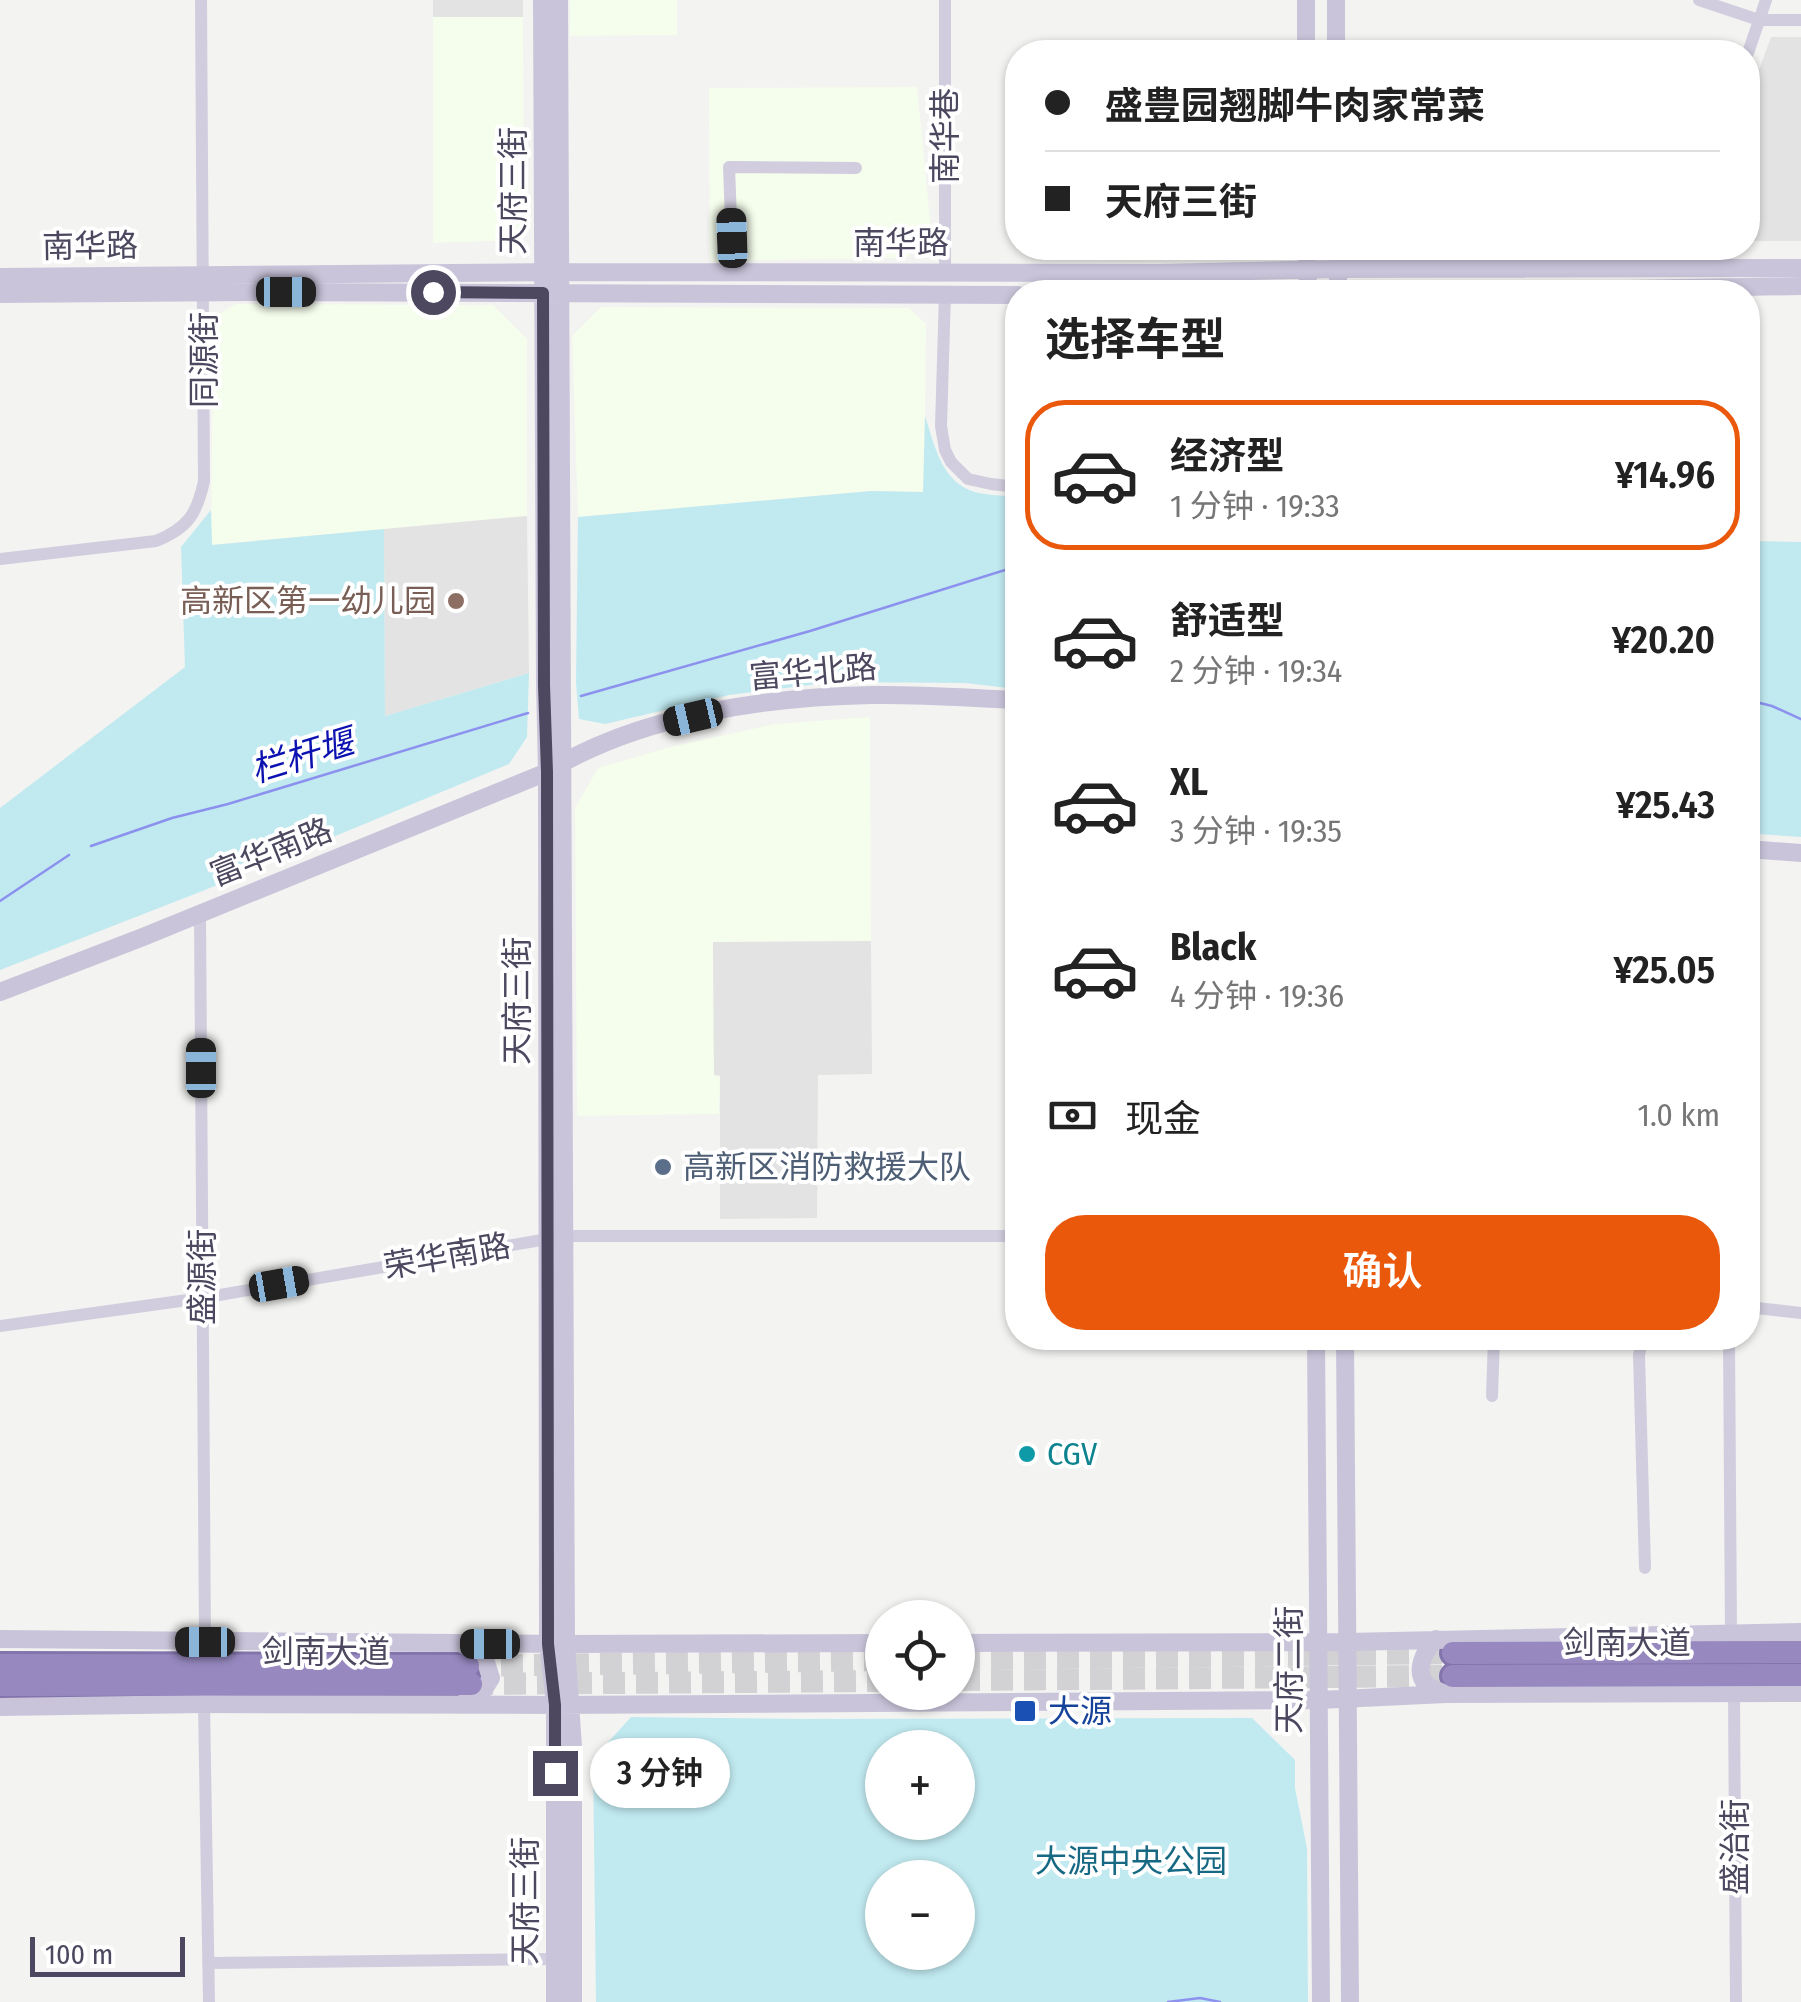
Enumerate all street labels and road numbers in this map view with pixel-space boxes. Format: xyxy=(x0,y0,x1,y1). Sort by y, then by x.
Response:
street label: 南华巷 xyxy=(926,88,964,184)
street label: 天府三街 xyxy=(494,127,532,255)
street label: 南华路 xyxy=(853,224,949,262)
street label: 南华路 xyxy=(42,226,138,266)
street label: 同源街 xyxy=(185,312,223,408)
street label: 富华北路 xyxy=(748,647,878,697)
street label: 富华南路 xyxy=(205,810,337,894)
street label: 天府三街 xyxy=(498,937,536,1065)
street label: 荣华南路 xyxy=(381,1226,513,1286)
street label: 盛源街 xyxy=(183,1229,221,1325)
street label: 天府二街 xyxy=(1270,1606,1308,1734)
street label: 剑南大道 xyxy=(1563,1624,1691,1662)
street label: 剑南大道 xyxy=(262,1633,390,1671)
street label: 盛治街 xyxy=(1716,1799,1754,1895)
street label: 天府三街 xyxy=(506,1837,544,1965)

